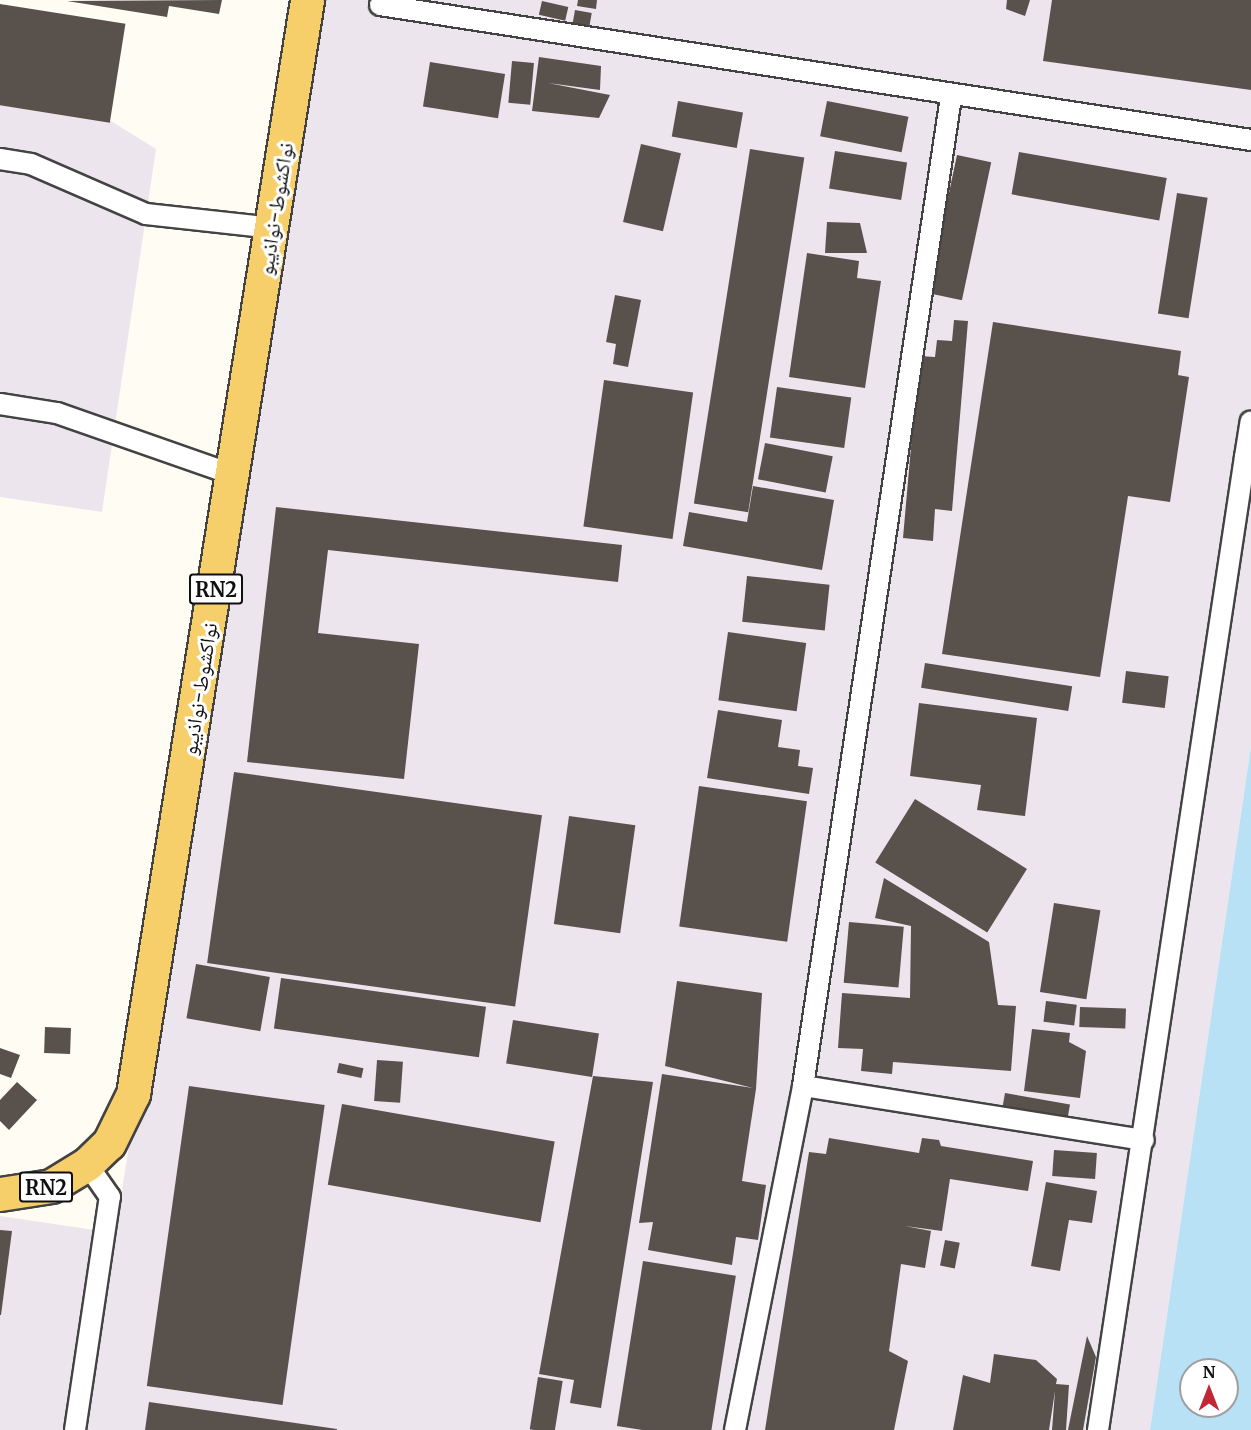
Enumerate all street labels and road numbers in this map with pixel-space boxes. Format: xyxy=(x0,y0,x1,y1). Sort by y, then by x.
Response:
street label: نواكشوط-نواذيبو xyxy=(253,141,299,277)
road number: RN2 xyxy=(189,572,243,606)
street label: نواكشوط-نواذيبو xyxy=(177,621,223,757)
road number: RN2 xyxy=(19,1170,73,1204)

